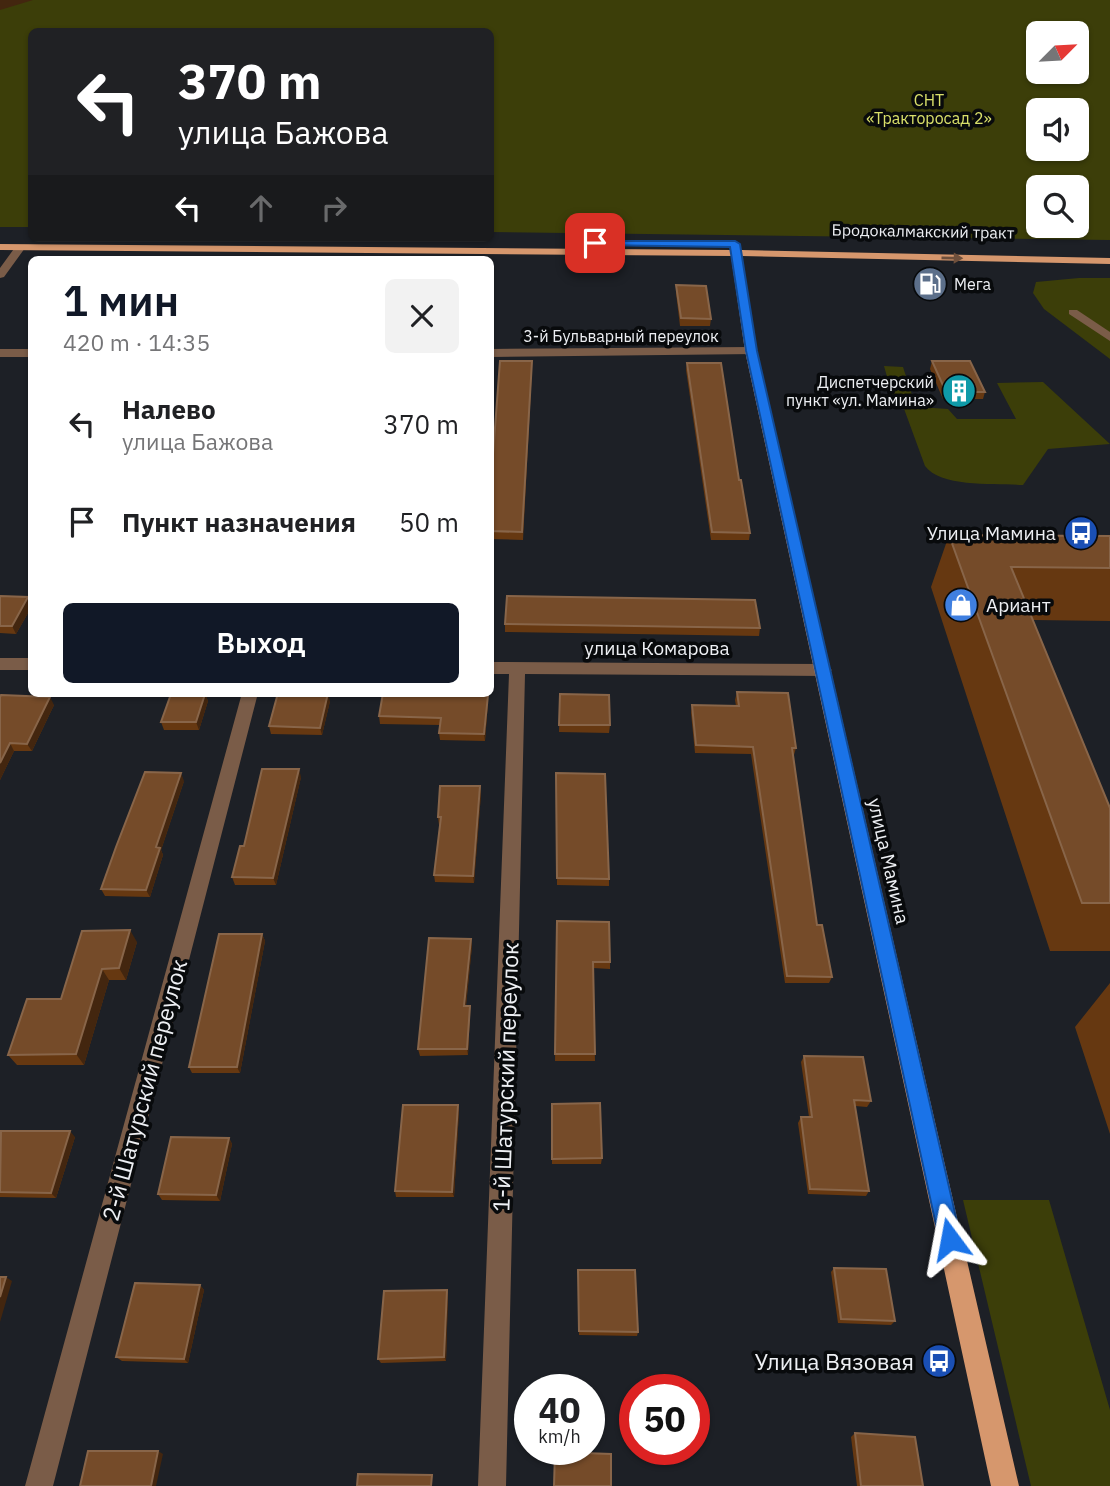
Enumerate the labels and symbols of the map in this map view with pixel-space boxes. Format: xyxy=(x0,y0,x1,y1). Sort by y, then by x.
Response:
north arrow xyxy=(1026,21,1088,84)
park label: СНТ «Тракторосад 2» xyxy=(866,90,992,128)
pin xyxy=(565,213,625,273)
street label: Бродокалмакский тракт xyxy=(831,219,1015,243)
one-way arrow xyxy=(941,252,963,264)
fuel station icon: Мега xyxy=(911,265,949,303)
place label: Мега xyxy=(954,274,991,294)
street label: 3-й Бульварный переулок xyxy=(523,326,719,346)
place label: Диспетчерский пункт «ул. Мамина» xyxy=(786,372,934,410)
building icon: Диспетчерский пункт «ул. Мамина» xyxy=(940,372,978,410)
bus stop icon: Улица Мамина xyxy=(1062,514,1100,552)
place label: Улица Мамина xyxy=(927,521,1056,545)
shop icon: Ариант xyxy=(942,586,980,624)
place label: Ариант xyxy=(986,593,1051,617)
street label: улица Комарова xyxy=(584,636,730,660)
street label: улица Мамина xyxy=(863,796,915,926)
street label: 1-й Шатурский переулок xyxy=(485,942,525,1212)
street label: 2-й Шатурский переулок xyxy=(95,956,193,1224)
position arrow xyxy=(913,1202,987,1276)
bus stop icon: Улица Вязовая xyxy=(920,1342,958,1380)
place label: Улица Вязовая xyxy=(755,1346,914,1376)
speed limit sign: 50 xyxy=(619,1374,710,1465)

